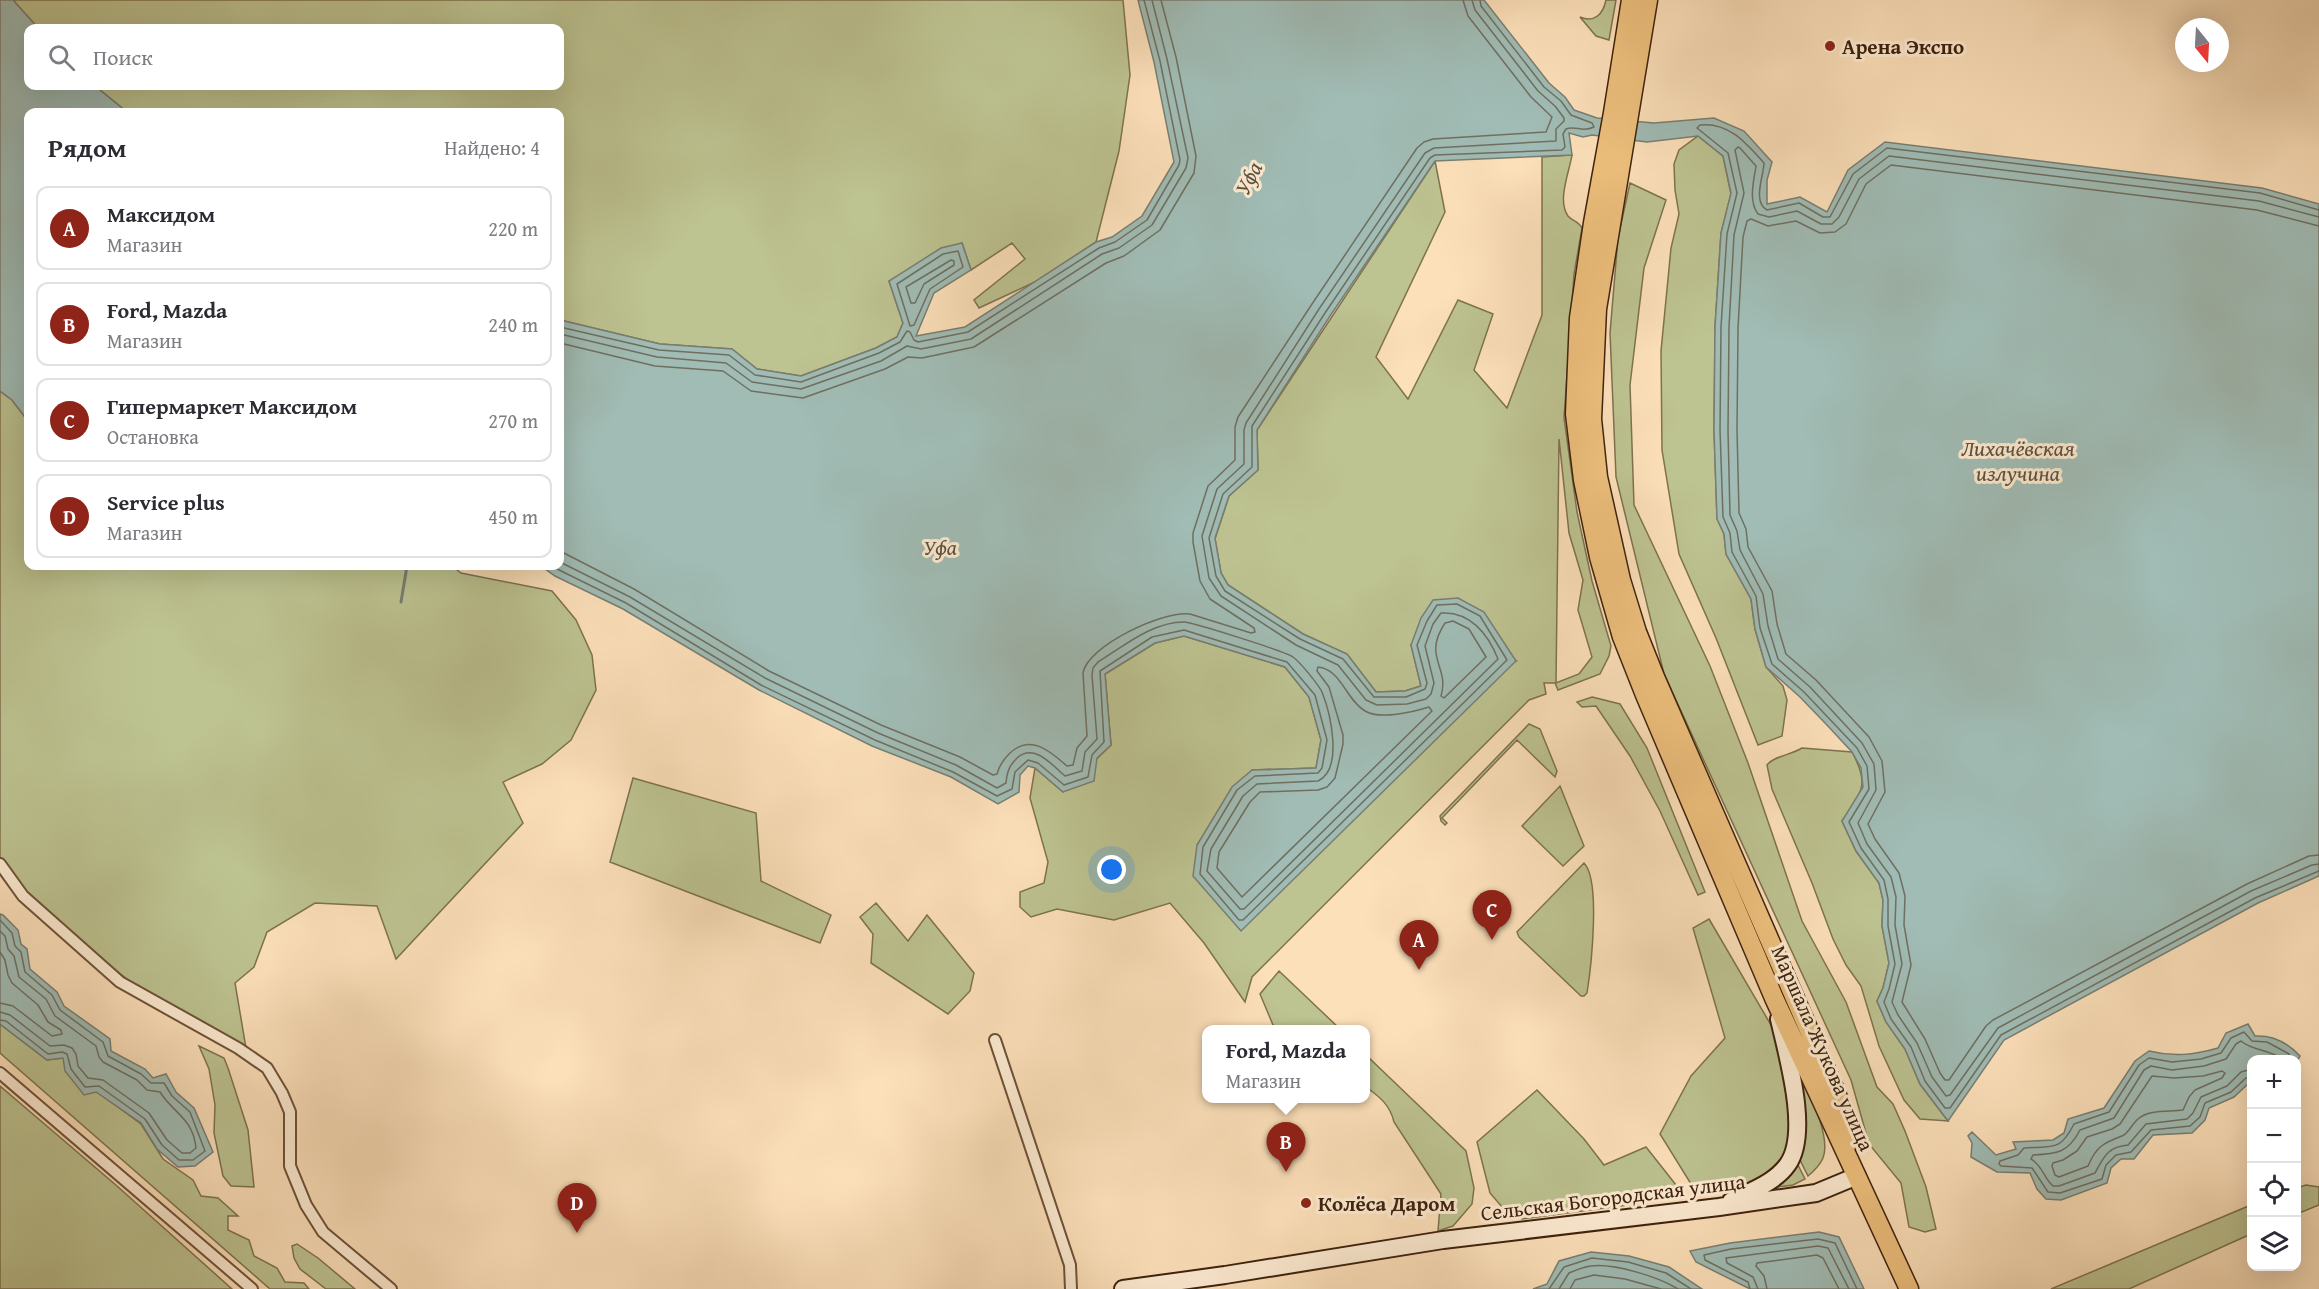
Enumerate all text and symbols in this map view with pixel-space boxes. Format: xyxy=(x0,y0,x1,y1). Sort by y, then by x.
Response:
north arrow xyxy=(2175,18,2229,72)
search box xyxy=(24,24,564,90)
place label: Арена Экспо xyxy=(1842,31,1964,62)
marker: Арена Экспо xyxy=(1823,39,1837,53)
icon: search xyxy=(45,41,78,74)
text: Поиск xyxy=(93,41,153,73)
text: Рядом xyxy=(48,128,126,167)
text: Найдено: 4 xyxy=(444,133,540,162)
water label: Уфа xyxy=(1226,156,1270,200)
text: Максидом xyxy=(107,198,215,230)
text: A xyxy=(63,214,76,243)
text: 220 m xyxy=(488,214,538,243)
text: Магазин xyxy=(107,230,182,259)
text: Ford, Mazda xyxy=(107,294,227,326)
text: B xyxy=(63,310,76,339)
text: 240 m xyxy=(488,310,538,339)
text: Магазин xyxy=(107,326,182,355)
text: Гипермаркет Максидом xyxy=(107,390,357,422)
text: C xyxy=(64,406,75,435)
text: 270 m xyxy=(488,406,538,435)
text: Остановка xyxy=(107,422,199,451)
water label: Лихачёвская излучина xyxy=(1961,432,2075,489)
text: Service plus xyxy=(107,486,225,518)
text: D xyxy=(63,502,76,531)
text: 450 m xyxy=(488,502,538,531)
text: Магазин xyxy=(107,518,182,547)
water label: Уфа xyxy=(923,531,957,563)
your location xyxy=(1097,855,1126,884)
pin: C xyxy=(1472,890,1512,940)
pin: A xyxy=(1400,920,1438,970)
street label: Маршала Жукова улица xyxy=(1764,940,1882,1156)
popup xyxy=(1202,1025,1370,1103)
text: Ford, Mazda xyxy=(1226,1034,1346,1066)
map controls xyxy=(2247,1055,2301,1271)
button: + xyxy=(2247,1055,2301,1109)
text: Магазин xyxy=(1226,1066,1301,1095)
button: − xyxy=(2247,1109,2301,1163)
pin: B xyxy=(1266,1122,1306,1172)
button: locate xyxy=(2247,1163,2301,1217)
street label: Сельская Богородская улица xyxy=(1479,1165,1747,1229)
pin: D xyxy=(558,1184,596,1233)
place label: Колёса Даром xyxy=(1318,1188,1455,1219)
marker: Колёса Даром xyxy=(1299,1196,1313,1210)
button: layers xyxy=(2247,1217,2301,1271)

